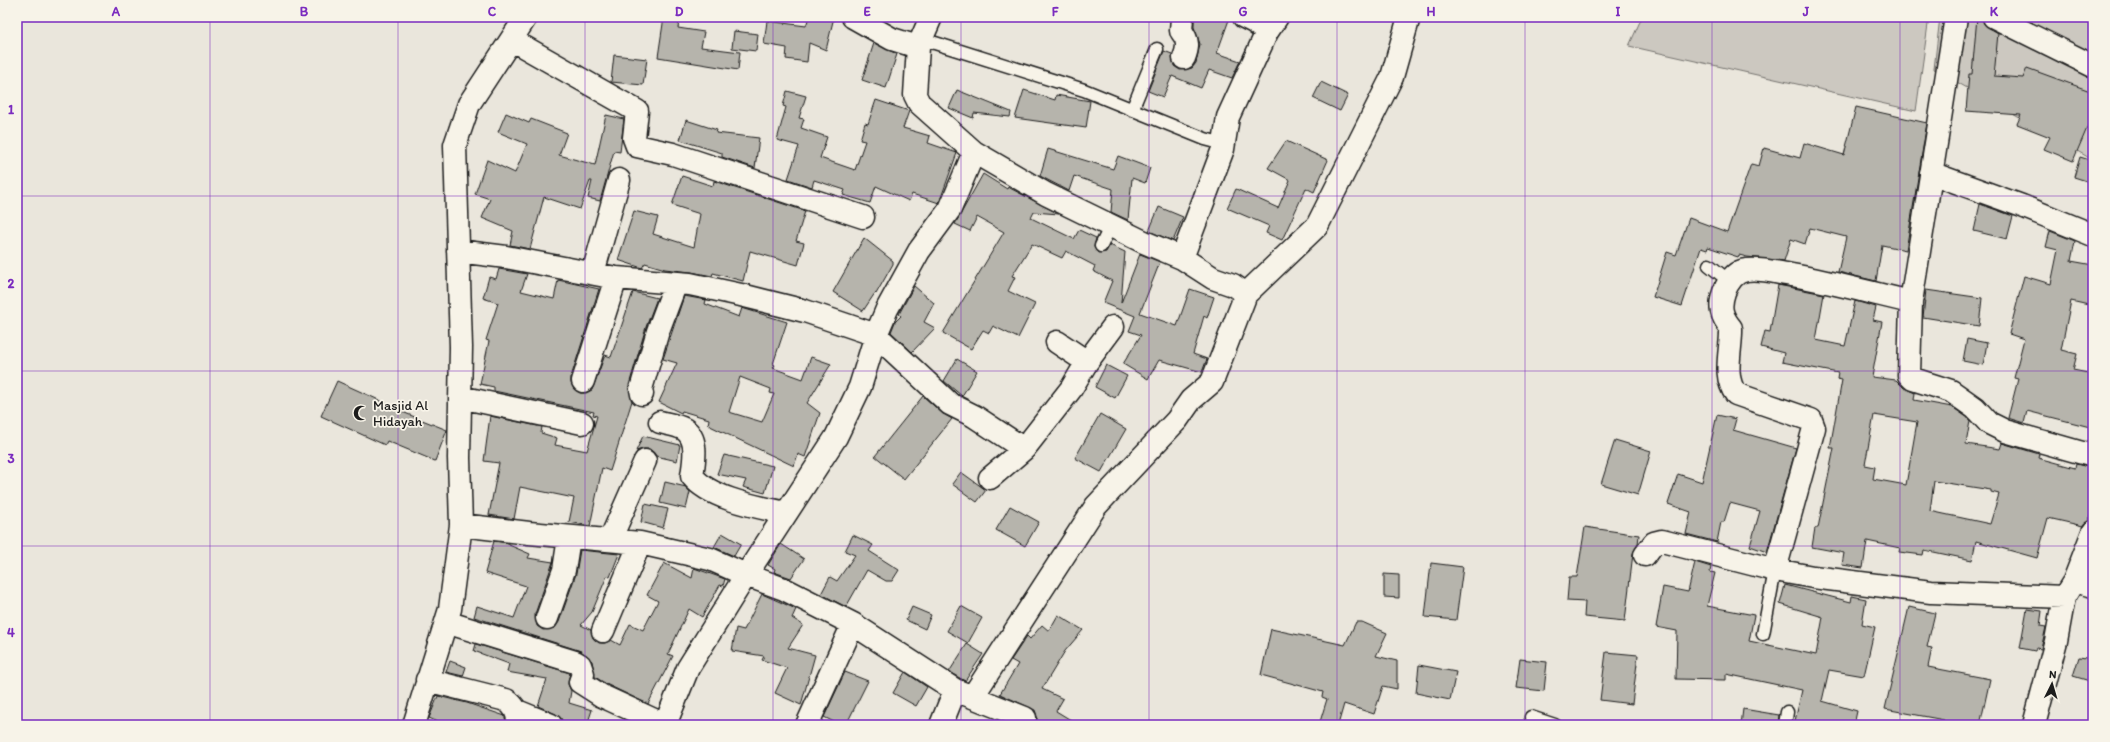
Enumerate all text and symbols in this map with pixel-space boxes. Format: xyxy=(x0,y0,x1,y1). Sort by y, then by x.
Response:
text: A xyxy=(111,4,121,19)
text: B xyxy=(300,4,309,19)
text: C xyxy=(488,4,497,19)
text: D xyxy=(675,4,684,19)
text: E xyxy=(863,4,871,19)
text: F xyxy=(1052,4,1059,19)
text: G xyxy=(1239,4,1248,19)
text: H xyxy=(1427,4,1436,19)
text: I xyxy=(1616,4,1621,19)
text: J xyxy=(1802,4,1810,19)
text: K xyxy=(1990,4,1999,19)
text: 1 xyxy=(8,102,14,117)
text: 2 xyxy=(8,276,15,291)
place label: Masjid Al Hidayah xyxy=(373,397,428,430)
mosque icon: Masjid Al Hidayah xyxy=(352,404,370,422)
text: 3 xyxy=(7,451,15,466)
text: 4 xyxy=(7,625,15,640)
north arrow xyxy=(2032,664,2072,704)
text: N xyxy=(2049,668,2057,681)

